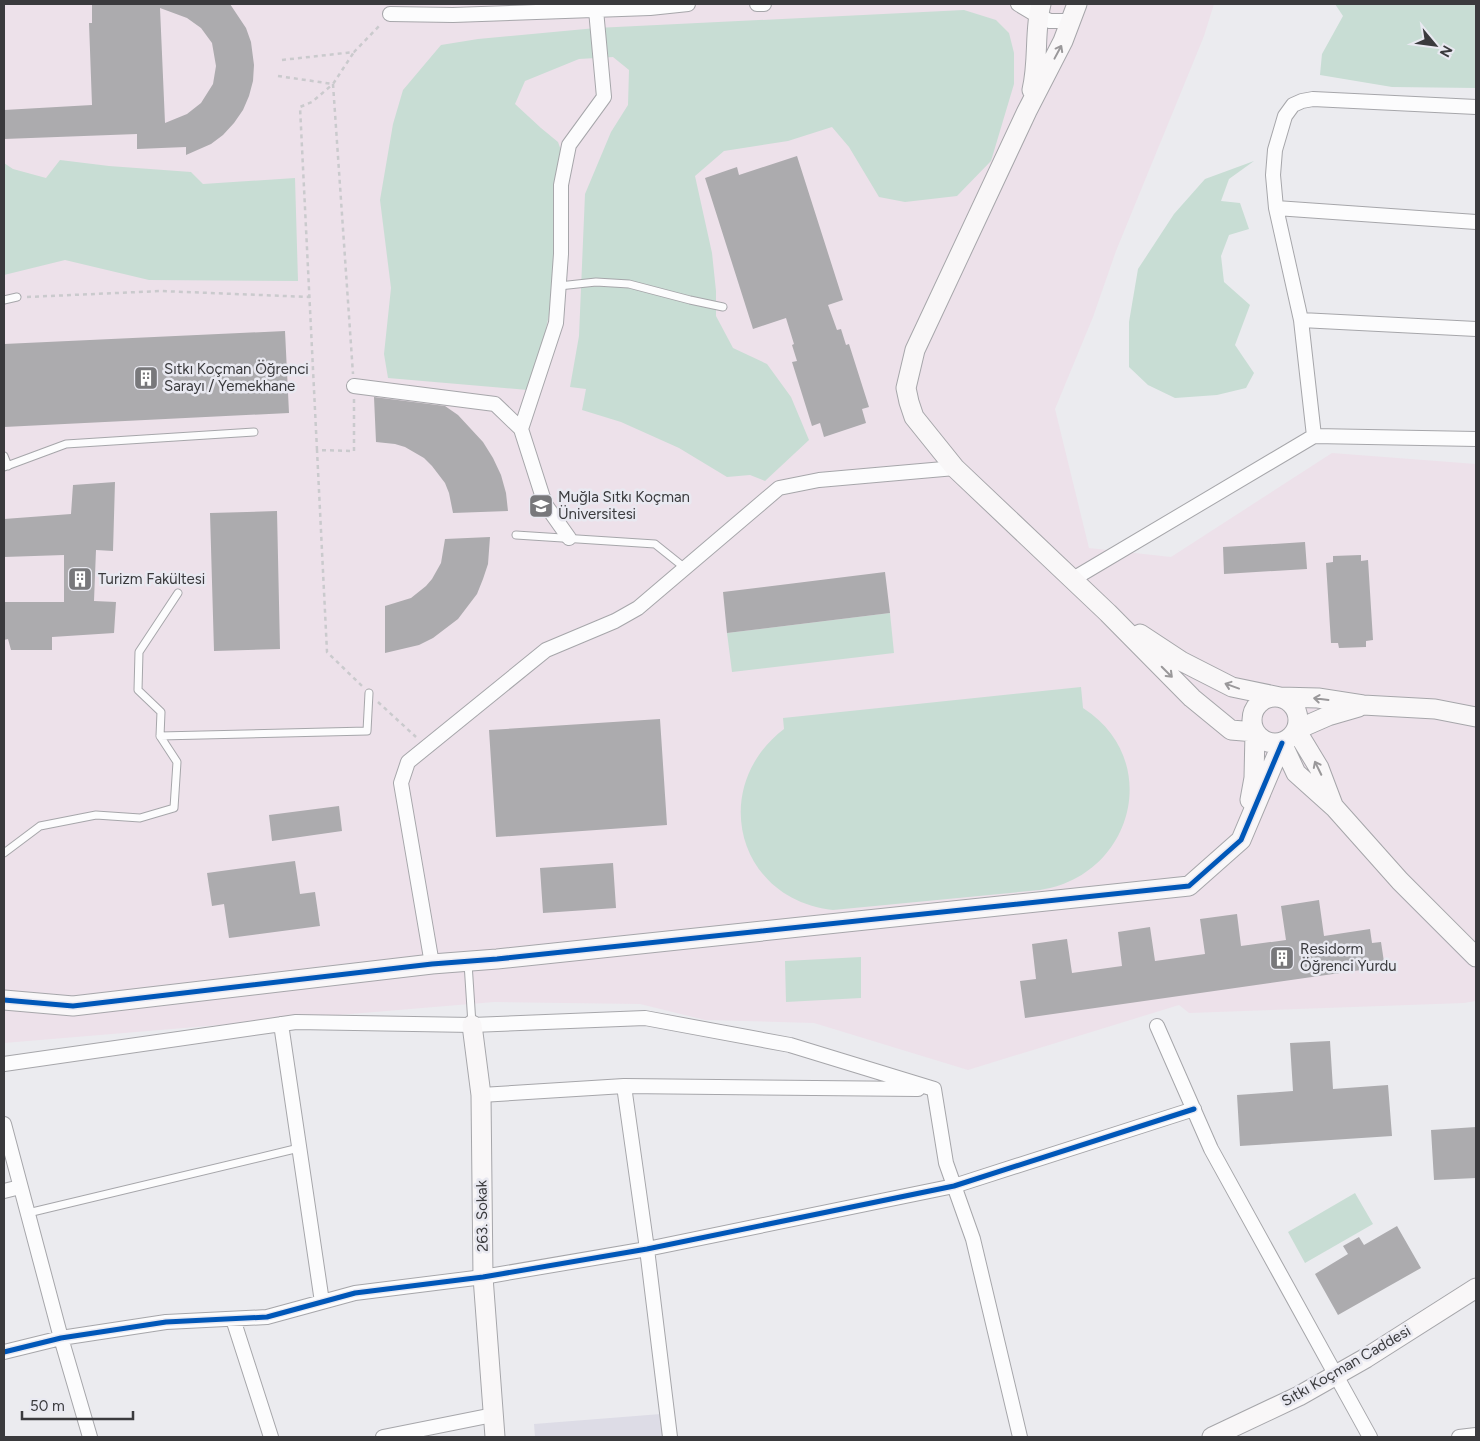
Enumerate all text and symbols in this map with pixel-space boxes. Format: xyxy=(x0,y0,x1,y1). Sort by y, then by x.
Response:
north arrow xyxy=(1410,20,1460,70)
text: N xyxy=(1436,42,1456,60)
one-way arrow xyxy=(1054,45,1063,60)
place label: Sıtkı Koçman Öğrenci Sarayı / Yemekhane xyxy=(164,360,309,395)
building icon: Sıtkı Koçman Öğrenci Sarayı / Yemekhane xyxy=(133,365,159,391)
place label: Muğla Sıtkı Koçman Üniversitesi xyxy=(558,488,690,523)
school or university icon: Muğla Sıtkı Koçman Üniversitesi xyxy=(528,493,554,519)
building icon: Turizm Fakültesi xyxy=(67,566,93,592)
place label: Turizm Fakültesi xyxy=(98,570,205,588)
one-way arrow xyxy=(1161,666,1173,679)
one-way arrow xyxy=(1225,681,1241,690)
one-way arrow xyxy=(1314,694,1330,704)
one-way arrow xyxy=(1313,761,1322,776)
place label: Residorm Öğrenci Yurdu xyxy=(1300,940,1397,975)
building icon: Residorm Öğrenci Yurdu xyxy=(1269,945,1295,971)
street label: 263. Sokak xyxy=(472,1179,492,1252)
street label: Sıtkı Koçman Caddesi xyxy=(1278,1322,1414,1410)
scale bar xyxy=(22,1388,134,1420)
text: 50 m xyxy=(30,1397,65,1415)

